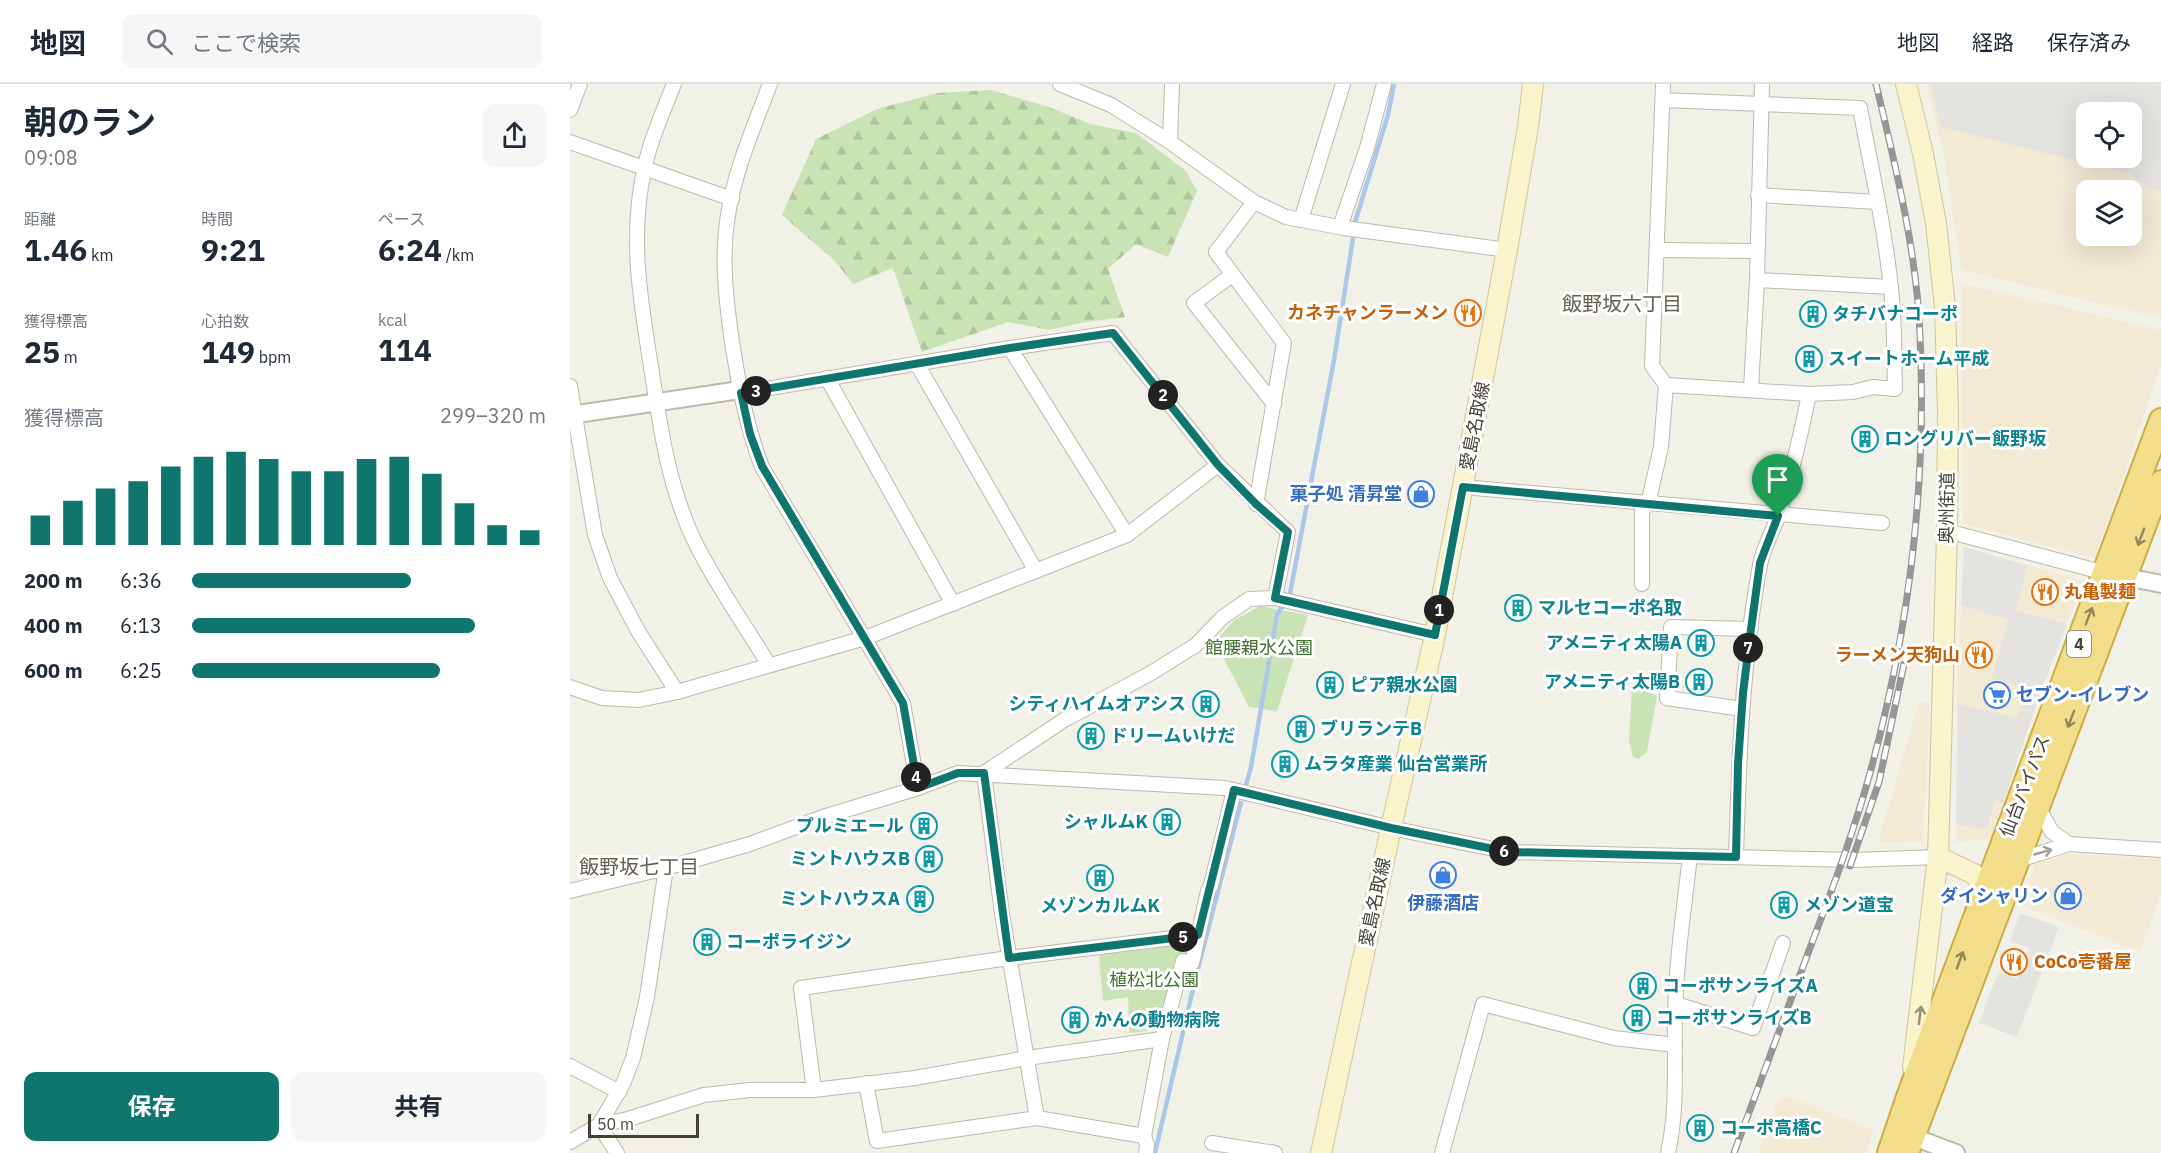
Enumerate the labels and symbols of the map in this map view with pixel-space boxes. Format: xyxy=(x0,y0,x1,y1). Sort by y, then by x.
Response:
district label: 飯野坂六丁目 xyxy=(1562,290,1682,317)
restaurant icon: カネチャンラーメン xyxy=(1453,298,1483,328)
building icon: タチバナコーポ xyxy=(1798,299,1828,329)
place label: カネチャンラーメン xyxy=(1287,301,1448,324)
place label: タチバナコーポ xyxy=(1832,302,1958,325)
building icon: スイートホーム平成 xyxy=(1794,344,1824,374)
place label: スイートホーム平成 xyxy=(1828,347,1989,370)
pin: 3 xyxy=(741,376,771,406)
pin: 2 xyxy=(1148,380,1178,410)
street label: 愛島名取線 xyxy=(1455,380,1494,472)
building icon: ロングリバー飯野坂 xyxy=(1850,424,1880,454)
place label: ロングリバー飯野坂 xyxy=(1884,427,2047,450)
pin xyxy=(1752,454,1803,516)
street label: 奥州街道 xyxy=(1934,472,1959,544)
shop icon: 菓子処 清昇堂 xyxy=(1406,479,1436,509)
place label: 菓子処 清昇堂 xyxy=(1290,482,1402,505)
one-way arrow xyxy=(2134,527,2145,546)
restaurant icon: 丸亀製麺 xyxy=(2030,577,2060,607)
place label: 丸亀製麺 xyxy=(2064,580,2136,603)
building icon: マルセコーポ名取 xyxy=(1503,593,1533,623)
pin: 1 xyxy=(1424,595,1454,625)
place label: マルセコーポ名取 xyxy=(1538,596,1682,619)
one-way arrow xyxy=(2085,607,2096,626)
building icon: アメニティ太陽A xyxy=(1686,628,1716,658)
place label: アメニティ太陽A xyxy=(1546,631,1682,654)
road number: 4 xyxy=(2067,631,2091,657)
pin: 7 xyxy=(1733,633,1763,663)
park label: 館腰親水公園 xyxy=(1205,636,1313,659)
restaurant icon: ラーメン天狗山 xyxy=(1964,640,1994,670)
place label: ラーメン天狗山 xyxy=(1835,643,1960,666)
building icon: アメニティ太陽B xyxy=(1684,667,1714,697)
building icon: ピア親水公園 xyxy=(1315,670,1345,700)
place label: アメニティ太陽B xyxy=(1544,670,1680,693)
place label: ピア親水公園 xyxy=(1350,673,1458,696)
supermarket icon: セブン-イレブン xyxy=(1982,680,2012,710)
place label: セブン-イレブン xyxy=(2016,683,2149,706)
building icon: シティハイムオアシス xyxy=(1191,689,1221,719)
place label: シティハイムオアシス xyxy=(1009,692,1186,715)
one-way arrow xyxy=(2065,709,2076,728)
building icon: ブリランテB xyxy=(1286,714,1316,744)
place label: ブリランテB xyxy=(1320,717,1422,740)
building icon: ドリームいけだ xyxy=(1076,721,1106,751)
place label: ドリームいけだ xyxy=(1110,724,1235,747)
street label: 仙台バイパス xyxy=(1995,731,2055,840)
building icon: ムラタ産業 仙台営業所 xyxy=(1270,749,1300,779)
place label: ムラタ産業 仙台営業所 xyxy=(1304,752,1487,775)
pin: 4 xyxy=(901,762,931,792)
building icon: シャルムK xyxy=(1152,807,1182,837)
place label: シャルムK xyxy=(1064,810,1148,833)
building icon: プルミエール xyxy=(909,811,939,841)
place label: プルミエール xyxy=(796,814,904,837)
pin: 6 xyxy=(1489,836,1519,866)
building icon: ミントハウスB xyxy=(914,844,944,874)
one-way arrow xyxy=(2034,846,2053,857)
place label: ミントハウスB xyxy=(790,847,910,870)
district label: 飯野坂七丁目 xyxy=(579,853,699,880)
street label: 愛島名取線 xyxy=(1354,855,1395,948)
shop icon: 伊藤酒店 xyxy=(1428,860,1458,890)
building icon: メゾンカルムK xyxy=(1085,863,1115,893)
shop icon: ダイシャリン xyxy=(2053,881,2083,911)
building icon: ミントハウスA xyxy=(905,884,935,914)
place label: ダイシャリン xyxy=(1940,884,2048,907)
place label: ミントハウスA xyxy=(780,887,900,910)
building icon: メゾン道宝 xyxy=(1769,890,1799,920)
place label: 伊藤酒店 xyxy=(1407,891,1479,914)
place label: メゾン道宝 xyxy=(1804,893,1894,916)
place label: メゾンカルムK xyxy=(1040,894,1161,917)
pin: 5 xyxy=(1168,922,1198,952)
building icon: コーポライジン xyxy=(692,927,722,957)
place label: コーポライジン xyxy=(726,930,852,953)
restaurant icon: CoCo壱番屋 xyxy=(1999,947,2029,977)
place label: CoCo壱番屋 xyxy=(2034,950,2132,973)
one-way arrow xyxy=(1955,951,1966,970)
park label: 植松北公園 xyxy=(1109,968,1199,991)
building icon: コーポサンライズA xyxy=(1628,971,1658,1001)
place label: コーポサンライズA xyxy=(1662,974,1818,997)
building icon: コーポサンライズB xyxy=(1622,1003,1652,1033)
building icon: かんの動物病院 xyxy=(1060,1005,1090,1035)
one-way arrow xyxy=(1914,1005,1925,1025)
place label: コーポサンライズB xyxy=(1656,1006,1811,1029)
place label: かんの動物病院 xyxy=(1094,1008,1220,1031)
scale bar xyxy=(588,1111,699,1138)
building icon: コーポ高橋C xyxy=(1685,1113,1715,1143)
place label: コーポ高橋C xyxy=(1720,1116,1822,1139)

